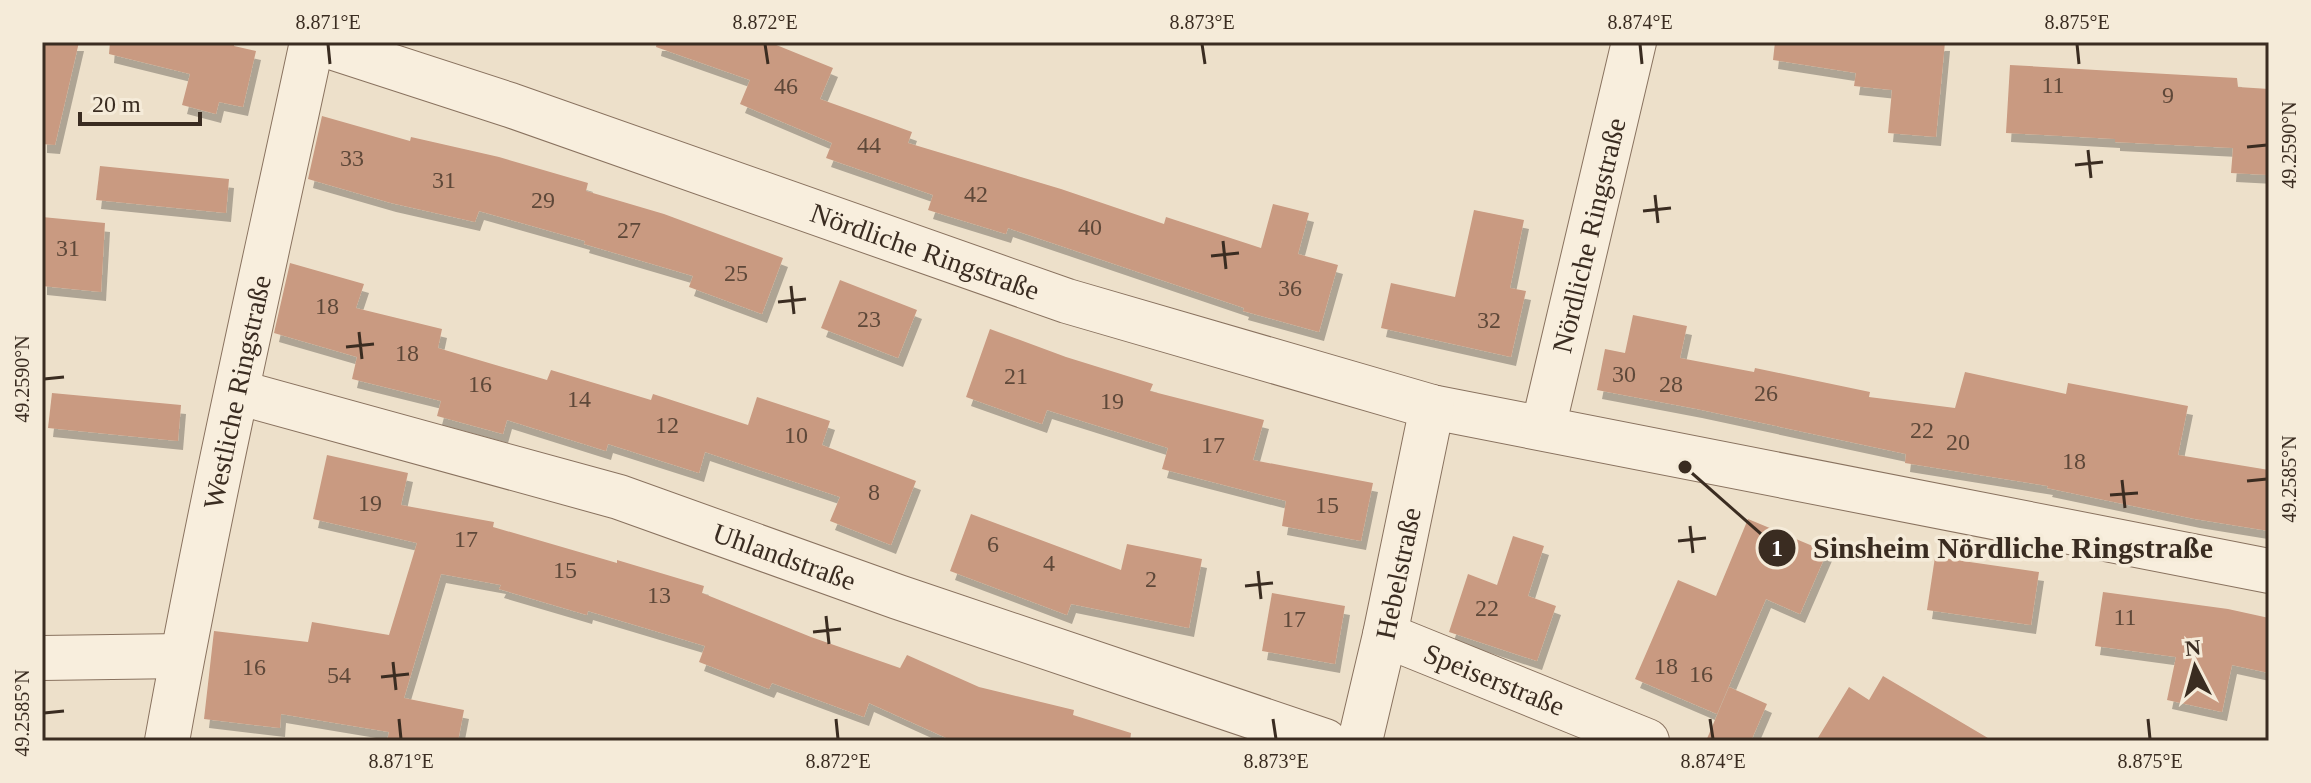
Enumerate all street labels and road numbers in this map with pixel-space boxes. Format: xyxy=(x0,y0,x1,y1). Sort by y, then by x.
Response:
street label: Nördliche Ringstraße xyxy=(1546,115,1632,356)
street label: Nördliche Ringstraße xyxy=(806,197,1043,306)
street label: Westliche Ringstraße xyxy=(197,272,277,512)
street label: Hebelstraße xyxy=(1370,505,1427,642)
street label: Uhlandstraße xyxy=(709,517,860,597)
street label: Speiserstraße xyxy=(1419,637,1569,722)

